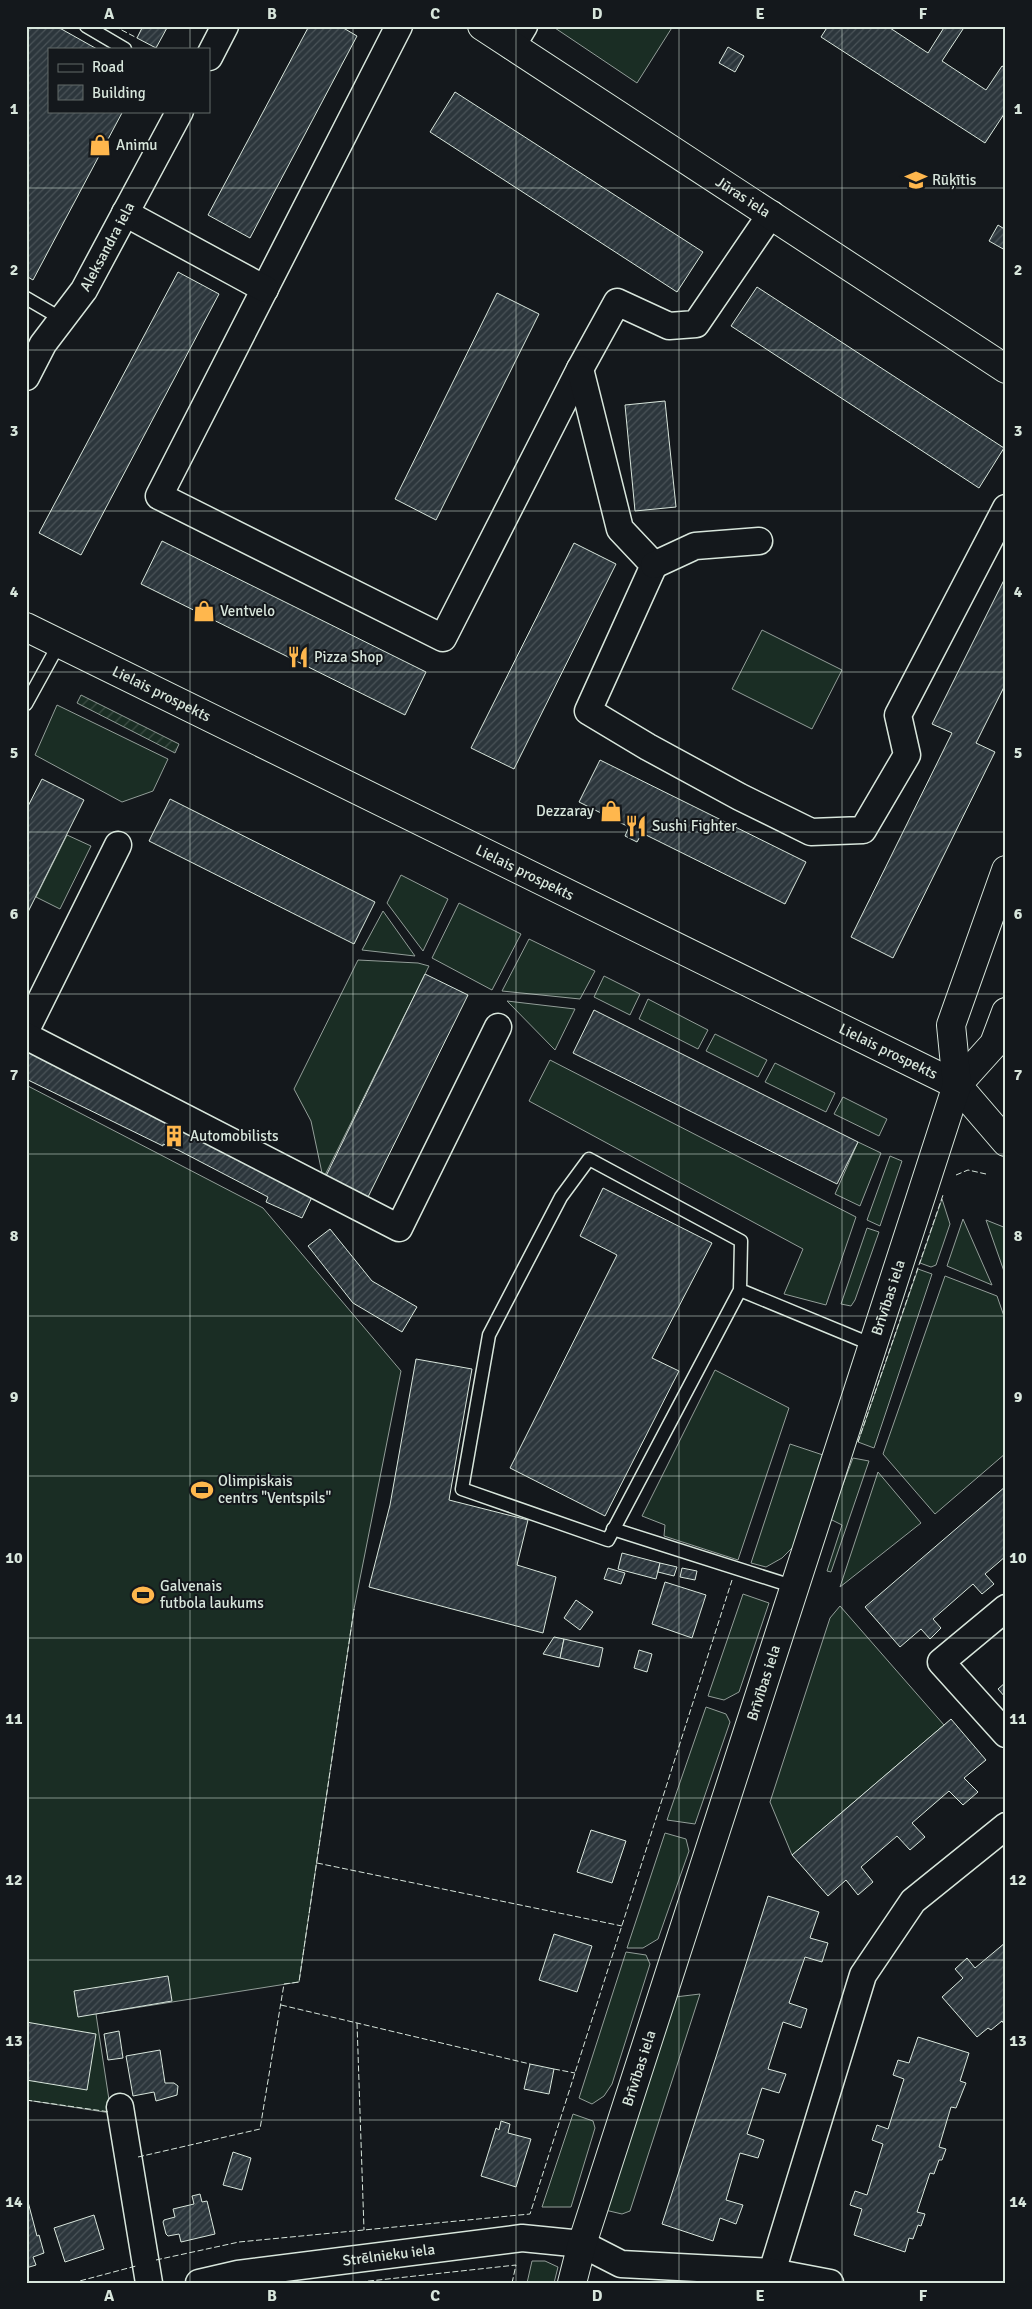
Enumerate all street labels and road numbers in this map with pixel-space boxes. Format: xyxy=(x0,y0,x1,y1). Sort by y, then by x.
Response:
street label: Jūras iela xyxy=(712,173,774,221)
street label: Aleksandra iela xyxy=(76,199,138,294)
street label: Lielais prospekts xyxy=(109,662,214,726)
street label: Lielais prospekts xyxy=(473,841,578,904)
street label: Lielais prospekts xyxy=(836,1019,941,1083)
street label: Brīvības iela xyxy=(868,1257,909,1338)
street label: Brīvības iela xyxy=(743,1643,784,1723)
street label: Brīvības iela xyxy=(618,2028,660,2108)
street label: Strēlnieku iela xyxy=(342,2240,436,2270)

